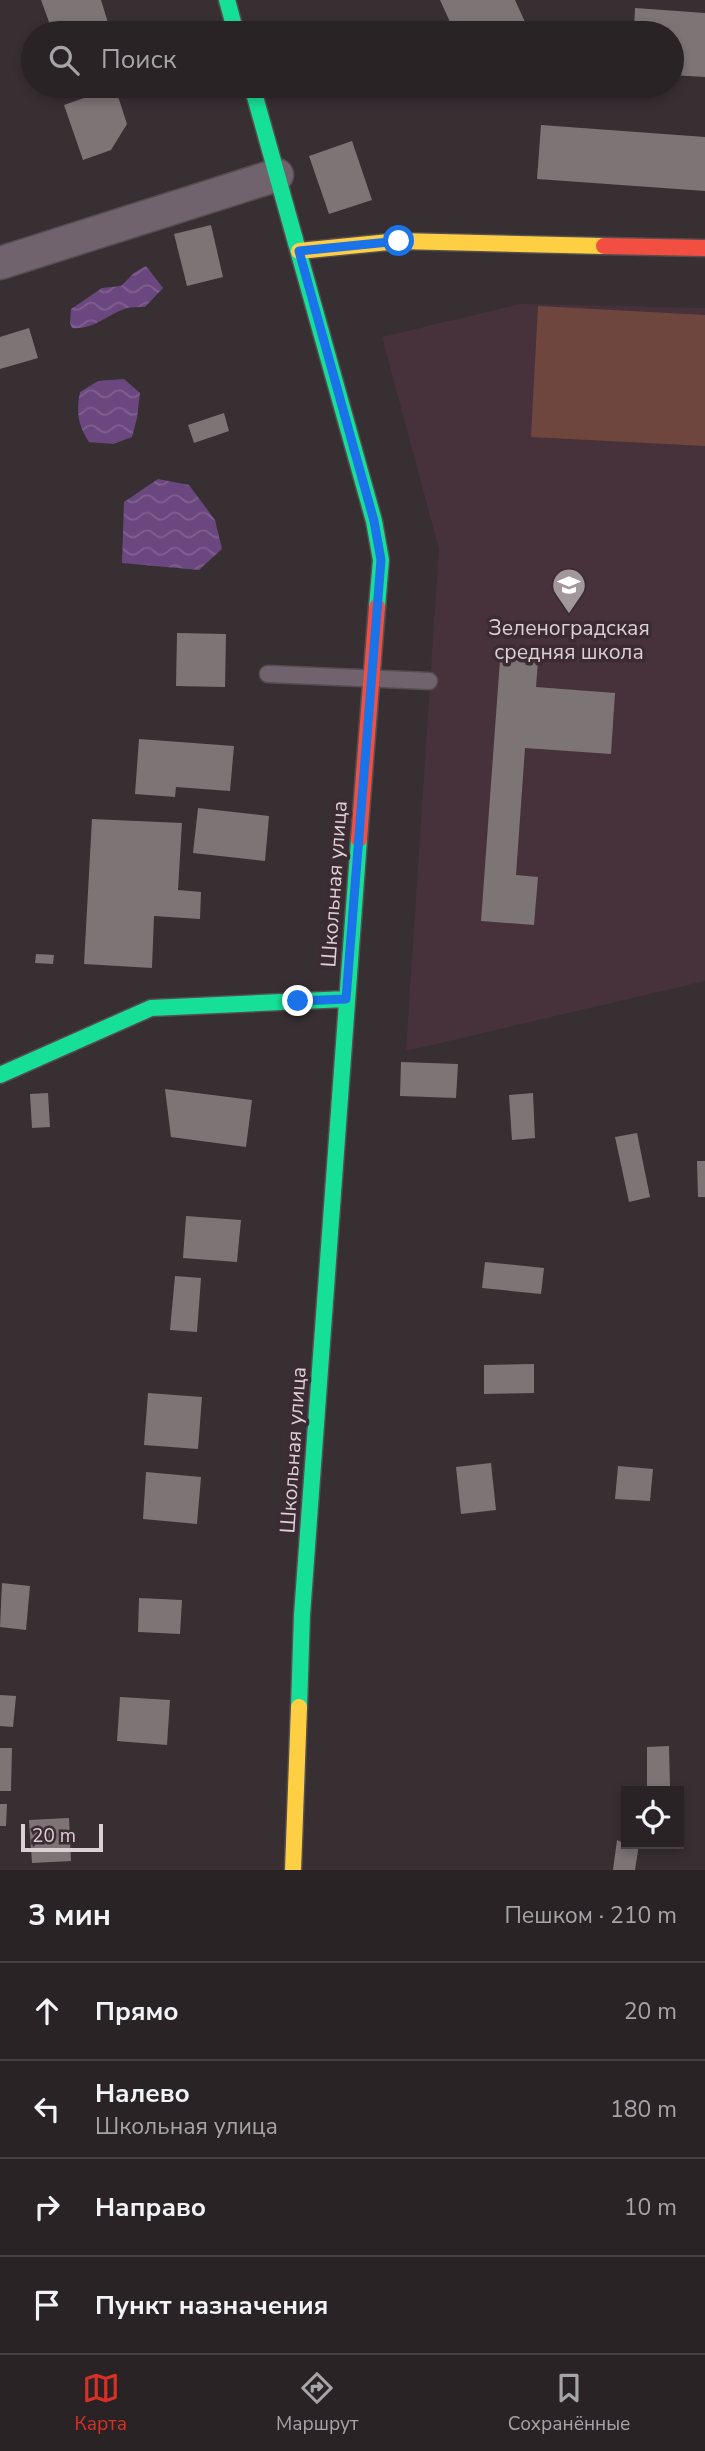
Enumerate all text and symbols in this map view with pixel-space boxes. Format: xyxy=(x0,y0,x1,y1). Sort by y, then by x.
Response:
search box xyxy=(21,21,684,98)
icon: search xyxy=(45,41,83,79)
text: Поиск xyxy=(101,42,177,77)
route start xyxy=(383,225,414,256)
school or university icon: Зеленоградская средняя школа xyxy=(550,566,588,615)
place label: Зеленоградская средняя школа xyxy=(488,614,650,666)
street label: Школьная улица xyxy=(314,800,354,968)
route end xyxy=(282,985,313,1016)
street label: Школьная улица xyxy=(273,1366,313,1534)
map controls xyxy=(621,1786,684,1849)
button: locate xyxy=(621,1786,684,1849)
scale bar xyxy=(21,1821,103,1853)
text: 20 m xyxy=(32,1823,76,1849)
text: 3 мин xyxy=(28,1895,111,1936)
text: Пешком · 210 m xyxy=(504,1900,677,1931)
icon: ahead xyxy=(28,1992,66,2030)
text: Прямо xyxy=(95,1994,179,2029)
text: 20 m xyxy=(624,1996,677,2027)
text: Налево xyxy=(95,2076,190,2111)
icon: left xyxy=(28,2090,66,2128)
text: 180 m xyxy=(610,2094,677,2125)
text: Школьная улица xyxy=(95,2111,278,2142)
icon: right xyxy=(28,2188,66,2226)
text: Направо xyxy=(95,2190,206,2225)
text: 10 m xyxy=(624,2192,677,2223)
icon: arrive xyxy=(28,2286,66,2324)
text: Пункт назначения xyxy=(95,2288,328,2323)
tab: Карта xyxy=(75,2369,127,2437)
tab: Маршрут xyxy=(276,2369,359,2437)
tab: Сохранённые xyxy=(508,2369,630,2437)

